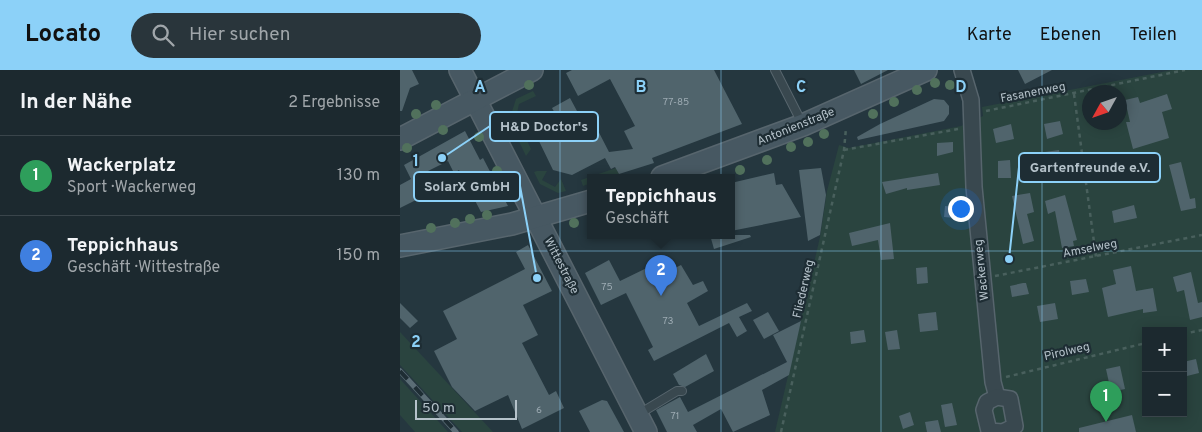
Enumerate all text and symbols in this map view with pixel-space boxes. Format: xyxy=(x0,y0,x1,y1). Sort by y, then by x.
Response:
search box xyxy=(131,13,481,58)
text: Locato xyxy=(25,20,101,50)
icon: search xyxy=(149,21,177,49)
text: Hier suchen xyxy=(189,23,290,47)
text: Karte xyxy=(967,24,1012,47)
text: Ebenen xyxy=(1040,24,1101,47)
text: Teilen xyxy=(1129,24,1177,47)
text: A xyxy=(474,78,486,98)
text: B xyxy=(635,78,647,98)
text: C xyxy=(796,78,806,98)
text: D xyxy=(955,78,967,98)
street label: Fasanenweg xyxy=(999,79,1067,107)
north arrow xyxy=(1082,85,1127,130)
text: In der Nähe xyxy=(20,89,132,116)
text: 2 Ergebnisse xyxy=(288,93,380,113)
house number: 77-85 xyxy=(663,96,689,109)
street label: Antonienstraße xyxy=(755,104,837,150)
callout: H&D Doctor's xyxy=(490,112,598,141)
text: H&D Doctor's xyxy=(500,119,588,136)
text: 1 xyxy=(413,152,419,172)
callout: Gartenfreunde e.V. xyxy=(1019,153,1160,182)
text: Wackerplatz xyxy=(67,154,176,178)
text: Gartenfreunde e.V. xyxy=(1030,160,1150,177)
text: 1 xyxy=(33,166,39,186)
text: 130 m xyxy=(337,166,380,186)
callout: SolarX GmbH xyxy=(414,172,520,201)
popup xyxy=(587,174,735,239)
text: Sport · Wackerweg xyxy=(67,178,196,198)
text: SolarX GmbH xyxy=(424,179,510,196)
text: Teppichhaus xyxy=(605,185,717,209)
your location xyxy=(948,196,974,222)
text: Geschäft xyxy=(605,209,669,229)
text: Teppichhaus xyxy=(67,234,179,258)
street label: Wittestraße xyxy=(540,235,582,297)
street label: Amselweg xyxy=(1061,236,1119,262)
street label: Wackerweg xyxy=(971,239,993,301)
text: 2 xyxy=(31,246,41,266)
text: 150 m xyxy=(337,246,380,266)
pin: 2 xyxy=(645,255,677,296)
text: Geschäft · Wittestraße xyxy=(67,258,220,278)
street label: Fliederweg xyxy=(790,258,818,320)
house number: 75 xyxy=(601,281,613,294)
house number: 73 xyxy=(662,315,674,328)
map controls xyxy=(1142,327,1187,417)
button: + xyxy=(1142,327,1187,372)
text: 2 xyxy=(411,333,421,353)
street label: Pirolweg xyxy=(1042,339,1092,365)
button: − xyxy=(1142,372,1187,417)
pin: 1 xyxy=(1090,381,1122,422)
scale bar xyxy=(415,397,518,420)
text: 50 m xyxy=(422,400,455,417)
house number: 6 xyxy=(536,404,542,417)
house number: 71 xyxy=(670,410,680,423)

